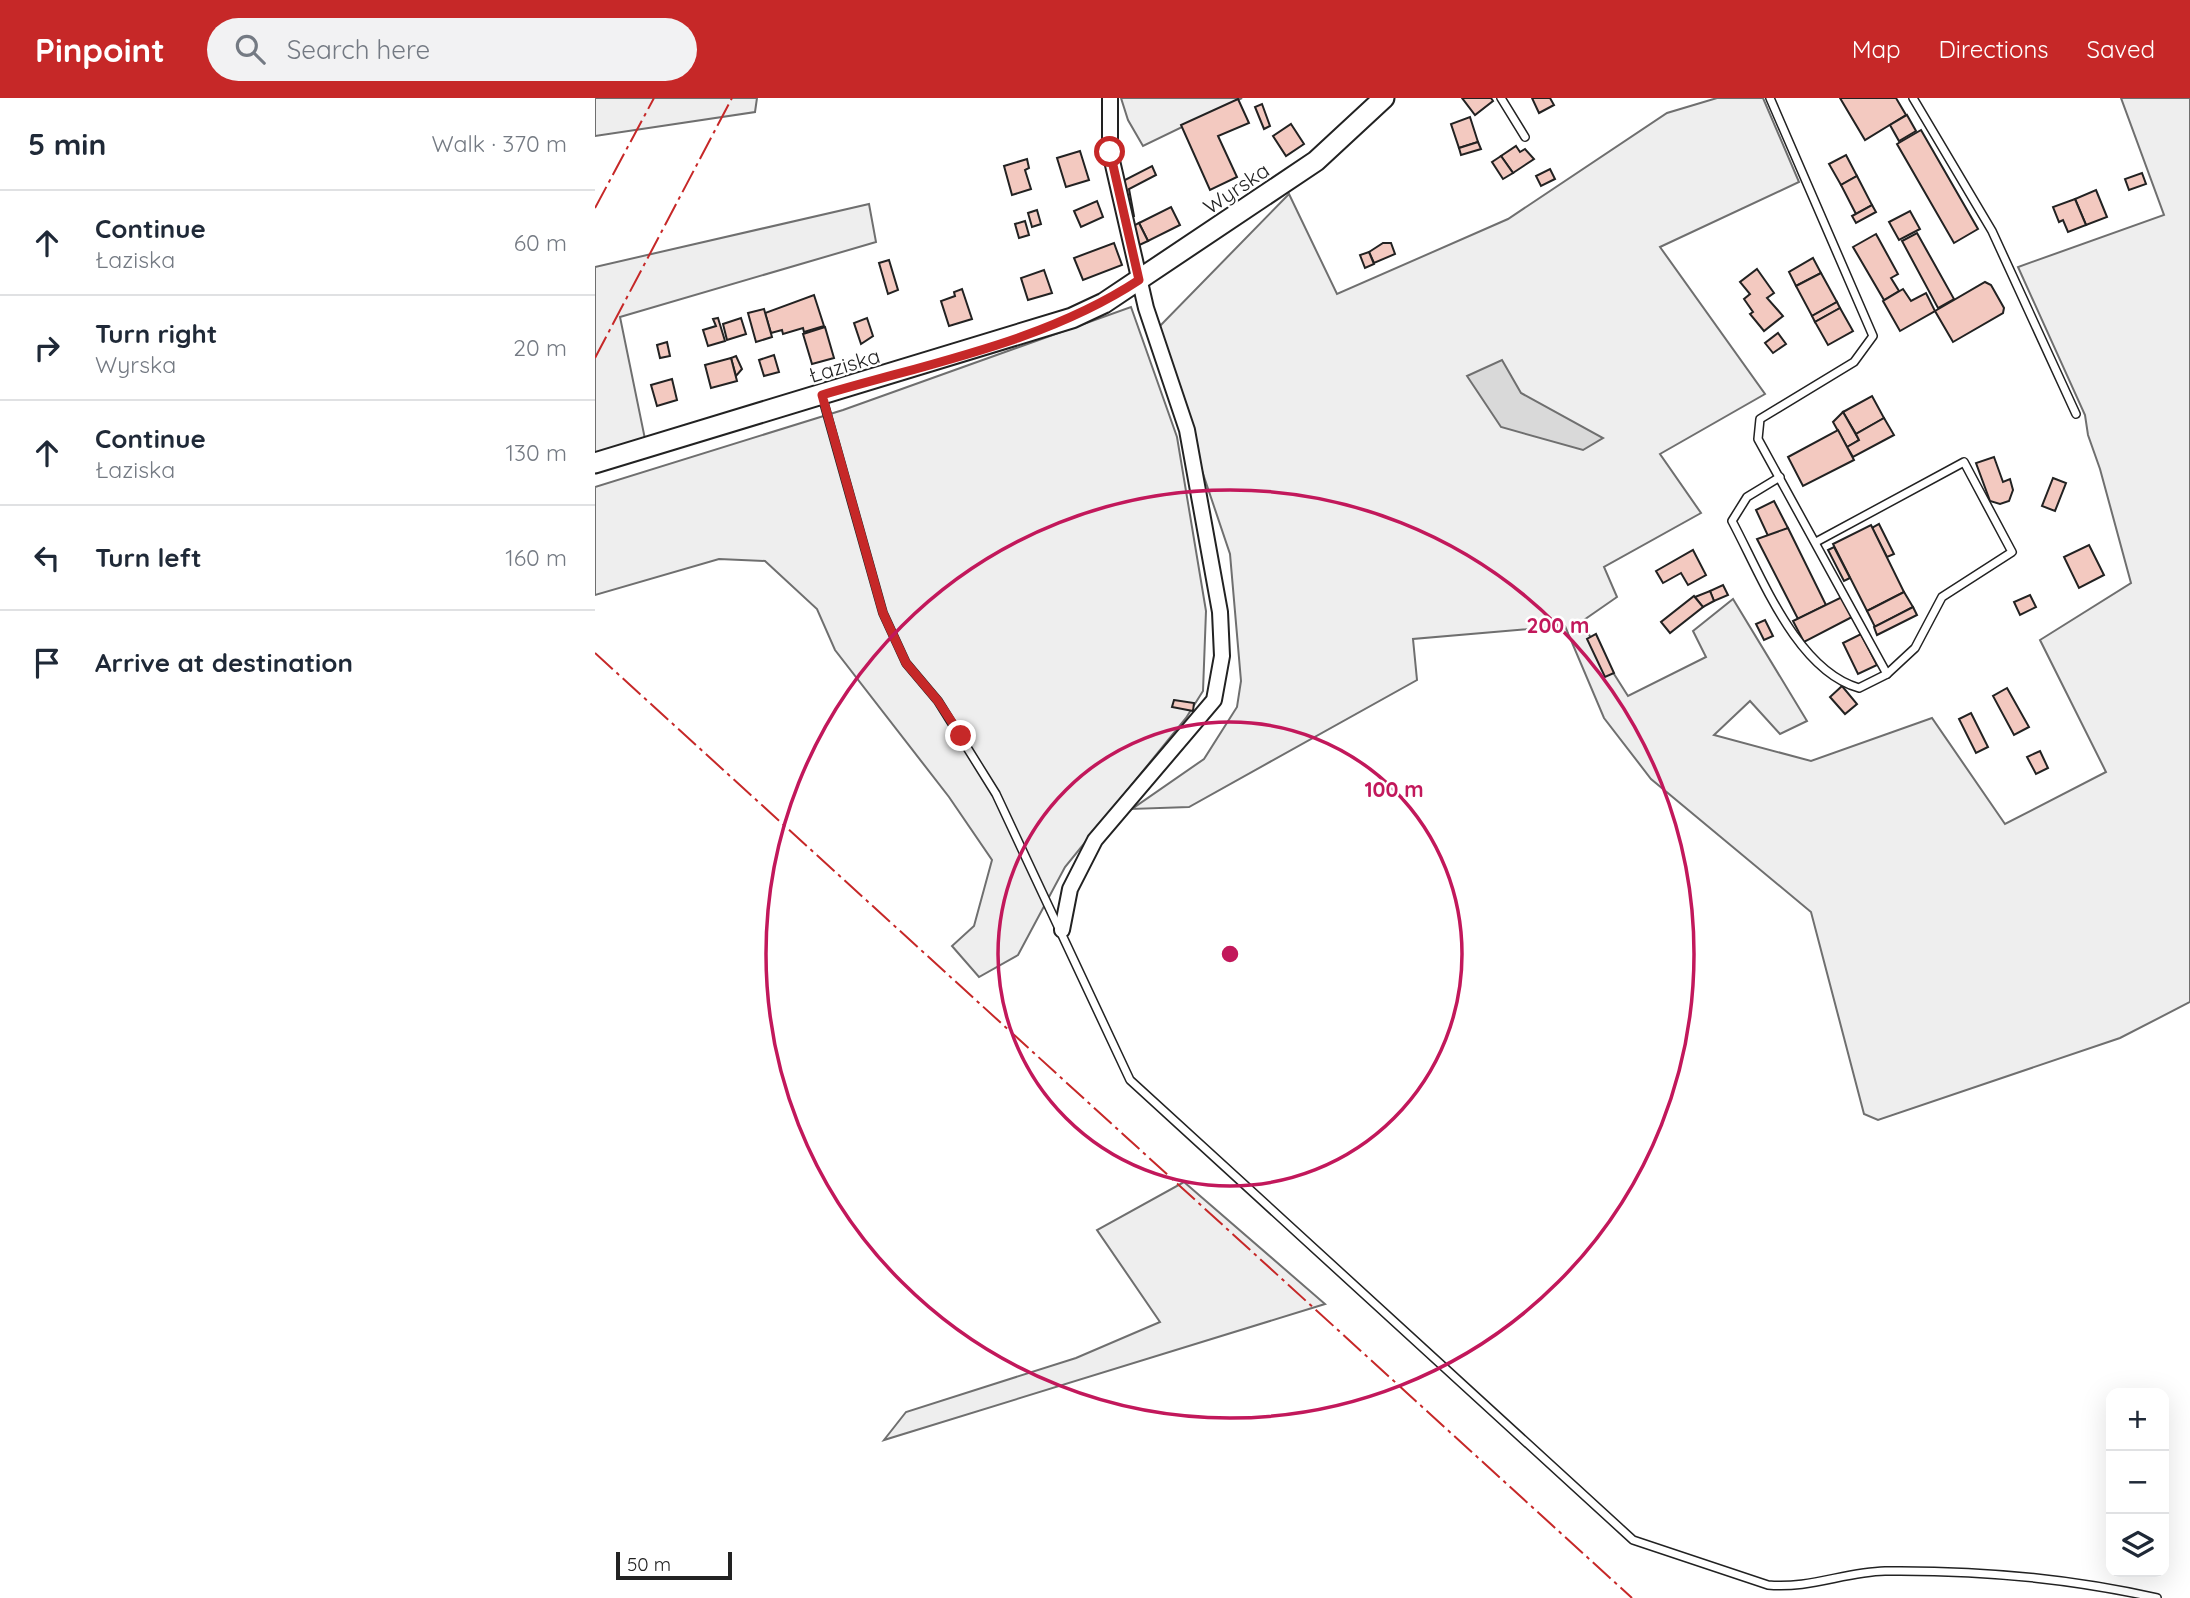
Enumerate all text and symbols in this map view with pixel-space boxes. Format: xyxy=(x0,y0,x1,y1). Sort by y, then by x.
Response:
search box xyxy=(207,18,697,81)
text: Pinpoint xyxy=(35,29,165,70)
icon: search xyxy=(231,30,269,68)
text: Search here xyxy=(287,33,430,66)
text: Map xyxy=(1852,34,1901,64)
text: Directions xyxy=(1939,34,2049,64)
text: Saved xyxy=(2087,34,2155,64)
text: 5 min xyxy=(28,125,106,163)
text: Walk · 370 m xyxy=(432,129,567,158)
route start xyxy=(1094,136,1125,167)
street label: Wyrska xyxy=(1198,157,1274,219)
text: Continue xyxy=(95,212,206,245)
icon: ahead xyxy=(28,224,66,262)
text: 60 m xyxy=(514,228,567,257)
text: Łaziska xyxy=(95,245,175,274)
text: Turn right xyxy=(95,317,217,350)
icon: right xyxy=(28,329,66,367)
text: 20 m xyxy=(513,333,567,362)
street label: Łaziska xyxy=(805,342,883,388)
text: Wyrska xyxy=(95,350,176,379)
text: Continue xyxy=(95,422,206,455)
icon: ahead xyxy=(28,434,66,472)
text: 130 m xyxy=(505,438,567,467)
text: Łaziska xyxy=(95,455,175,484)
icon: left xyxy=(28,539,66,577)
text: Turn left xyxy=(95,541,202,574)
text: 160 m xyxy=(505,543,567,572)
text: 200 m xyxy=(1527,612,1589,638)
icon: arrive xyxy=(28,644,66,682)
text: Arrive at destination xyxy=(95,646,353,679)
route end xyxy=(945,720,976,751)
text: 100 m xyxy=(1364,776,1424,802)
centre of rings xyxy=(1218,942,1242,966)
map controls xyxy=(2106,1388,2169,1577)
button: + xyxy=(2106,1388,2169,1451)
button: − xyxy=(2106,1451,2169,1514)
button: layers xyxy=(2106,1514,2169,1577)
scale bar xyxy=(616,1549,731,1581)
text: 50 m xyxy=(627,1552,671,1576)

